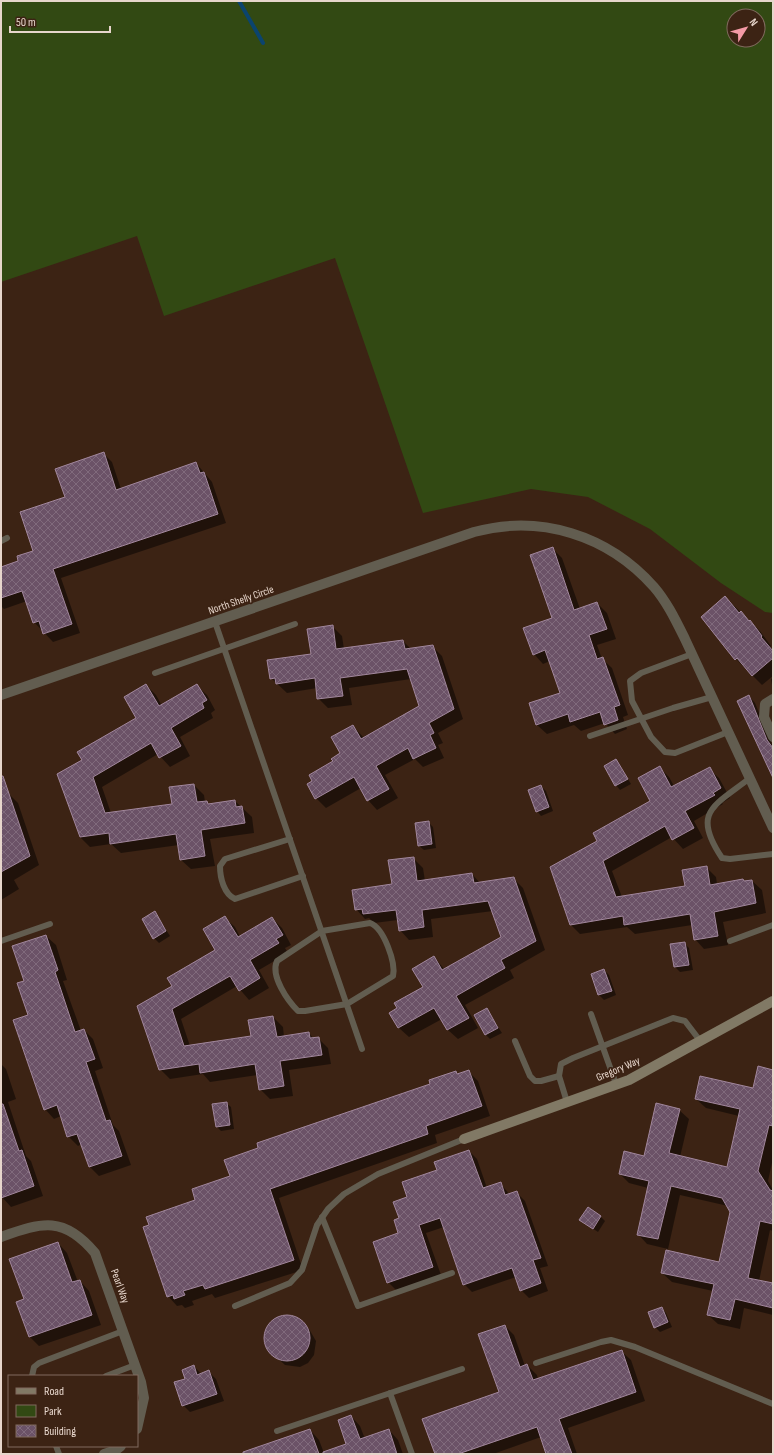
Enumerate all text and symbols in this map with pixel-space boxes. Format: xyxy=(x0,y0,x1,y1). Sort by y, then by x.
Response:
scale bar xyxy=(10,8,110,34)
north arrow xyxy=(726,8,766,48)
text: 50 m xyxy=(16,15,36,30)
text: N xyxy=(747,16,761,29)
street label: North Shelly Circle xyxy=(207,583,275,617)
street label: Gregory Way xyxy=(594,1054,643,1084)
street label: Pearl Way xyxy=(108,1267,132,1306)
legend xyxy=(8,1375,138,1447)
text: Road xyxy=(44,1384,64,1399)
text: Park xyxy=(44,1404,62,1419)
text: Building xyxy=(44,1424,76,1439)

